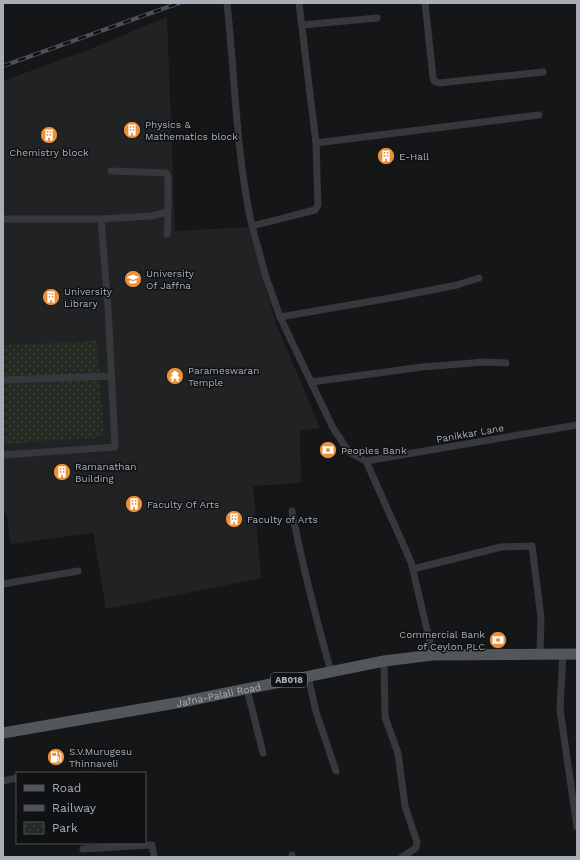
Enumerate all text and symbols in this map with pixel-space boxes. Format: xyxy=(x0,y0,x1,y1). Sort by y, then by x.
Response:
place label: Physics & Mathematics block xyxy=(145,119,238,142)
building icon: Physics & Mathematics block xyxy=(122,120,142,140)
building icon: Chemistry block xyxy=(39,125,59,145)
building icon: E-Hall xyxy=(376,146,396,166)
place label: Chemistry block xyxy=(9,147,89,158)
place label: E-Hall xyxy=(399,151,429,162)
place label: University Of Jaffna xyxy=(146,268,195,291)
school or university icon: University Of Jaffna xyxy=(123,269,143,289)
place label: University Library xyxy=(64,286,113,309)
building icon: University Library xyxy=(41,287,61,307)
place label: Parameswaran Temple xyxy=(188,365,259,388)
temple icon: Parameswaran Temple xyxy=(165,366,185,386)
street label: Panikkar Lane xyxy=(435,422,505,445)
bank icon: Peoples Bank xyxy=(318,440,338,460)
place label: Peoples Bank xyxy=(341,445,407,456)
place label: Ramanathan Building xyxy=(75,461,136,484)
building icon: Ramanathan Building xyxy=(52,462,72,482)
building icon: Faculty Of Arts xyxy=(124,494,144,514)
place label: Faculty Of Arts xyxy=(147,499,219,510)
building icon: Faculty of Arts xyxy=(224,509,244,529)
place label: Faculty of Arts xyxy=(247,514,318,525)
place label: Commercial Bank of Ceylon PLC xyxy=(399,629,485,652)
bank icon: Commercial Bank of Ceylon PLC xyxy=(488,630,508,650)
road number: AB018 xyxy=(271,673,307,687)
street label: Jafna-Palali Road xyxy=(176,681,262,709)
place label: S.V.Murugesu Thinnaveli xyxy=(69,746,132,769)
fuel station icon: S.V.Murugesu Thinnaveli xyxy=(46,747,66,767)
legend xyxy=(16,772,146,844)
text: Road xyxy=(52,781,81,795)
text: Railway xyxy=(52,801,97,815)
text: Park xyxy=(52,821,78,835)

